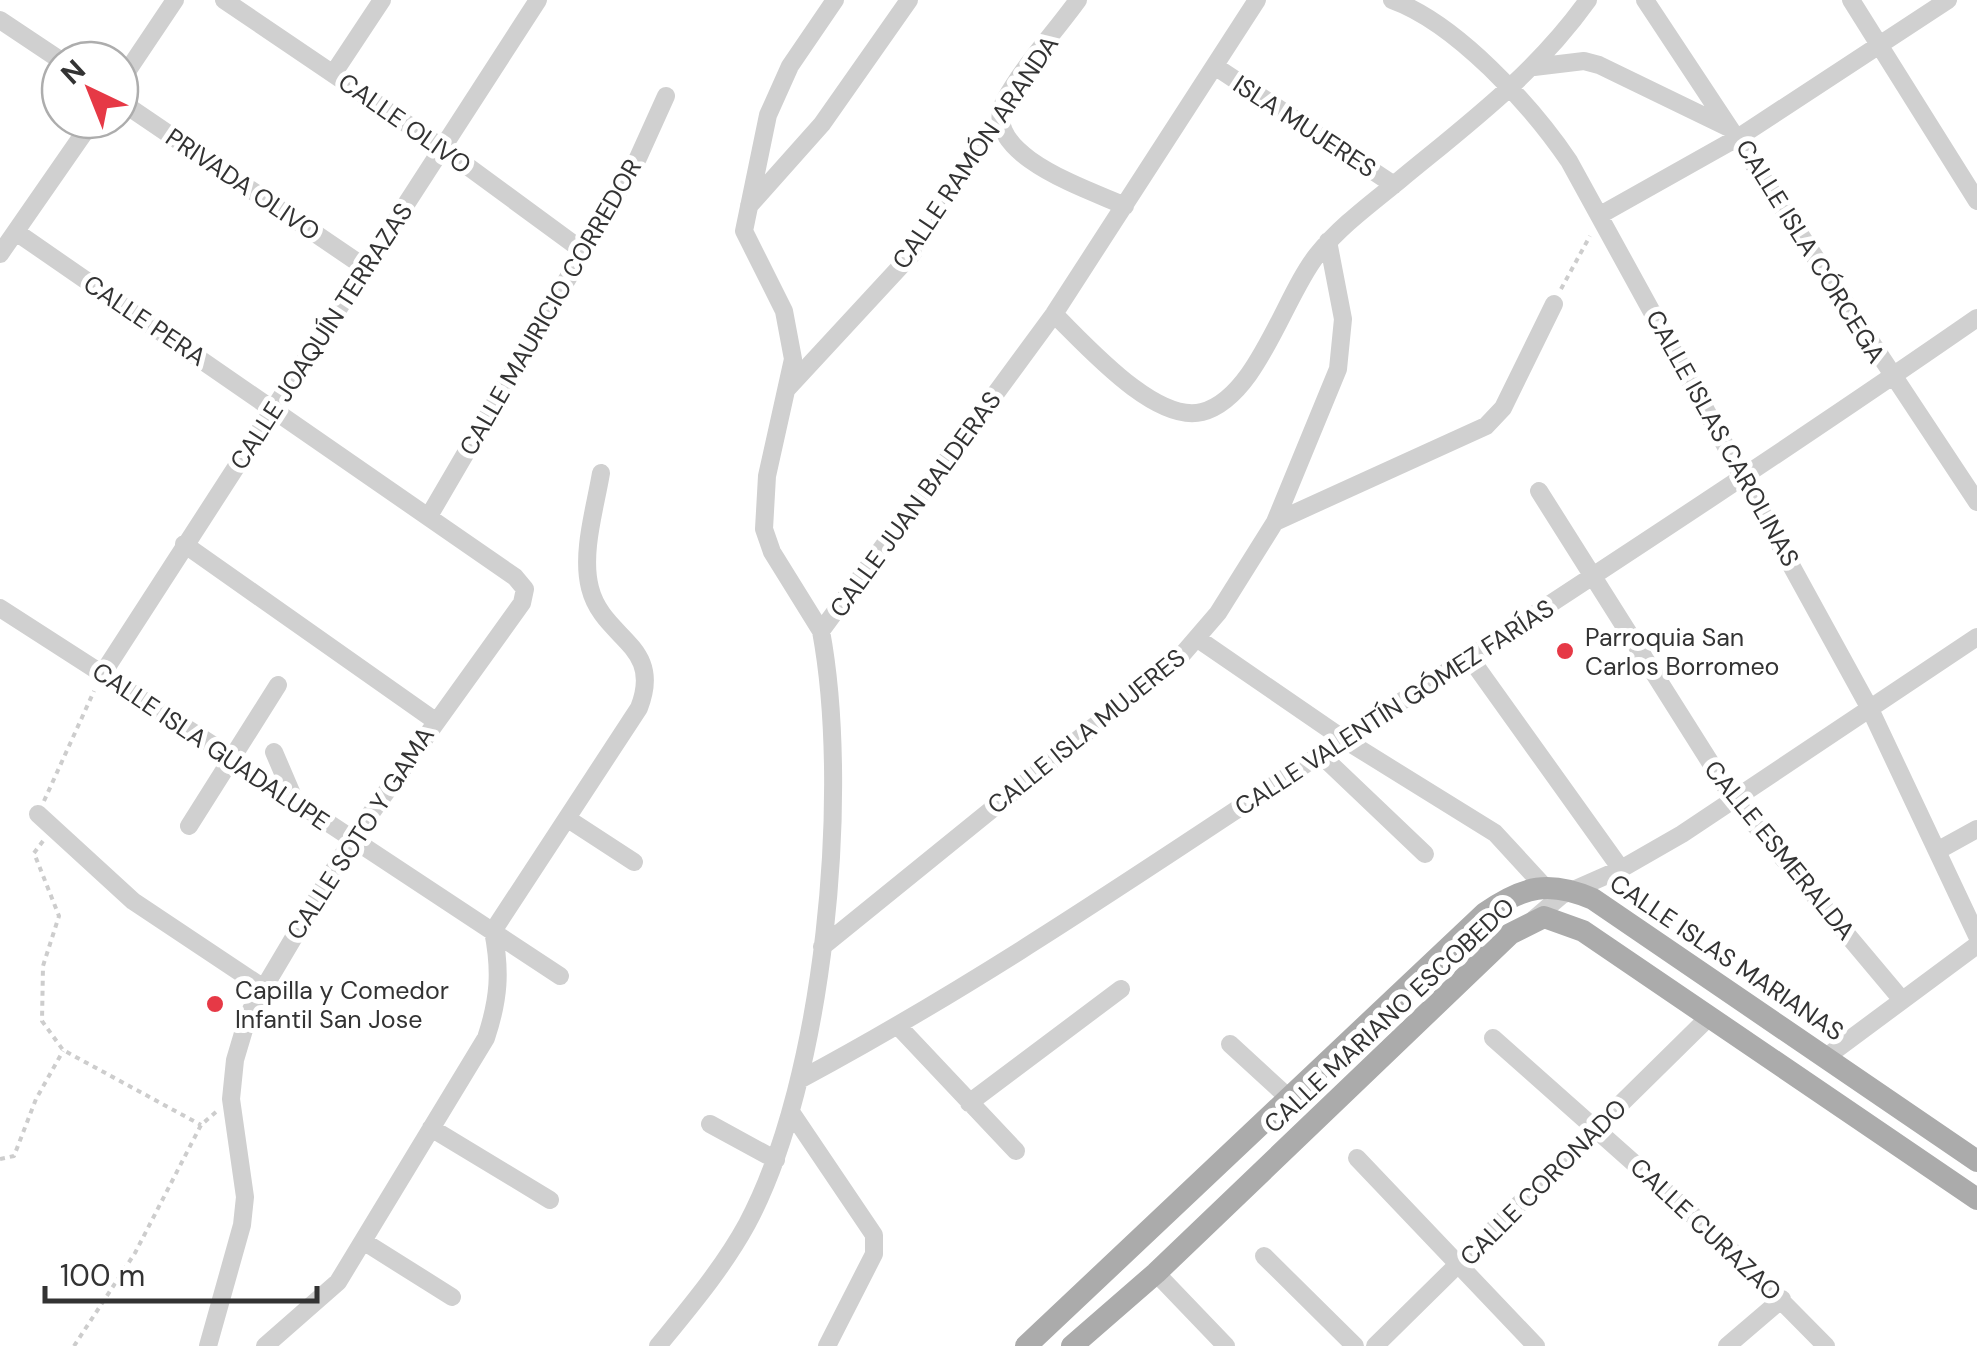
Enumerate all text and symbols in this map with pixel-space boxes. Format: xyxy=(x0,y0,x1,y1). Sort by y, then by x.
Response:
street label: CALLE RAMÓN ARANDA xyxy=(885,29,1066,275)
north arrow xyxy=(40,40,140,140)
text: N xyxy=(53,52,93,93)
street label: CALLE OLIVO xyxy=(332,65,478,181)
street label: ISLA MUJERES xyxy=(1227,68,1383,185)
street label: PRIVADA OLIVO xyxy=(159,121,326,248)
street label: CALLE ISLA CÓRCEGA xyxy=(1728,133,1893,369)
street label: CALLE MAURICIO CORREDOR xyxy=(452,153,649,462)
street label: CALLE JOAQUÍN TERRAZAS xyxy=(223,196,420,476)
street label: CALLE PERA xyxy=(77,267,213,374)
street label: CALLE ISLAS CAROLINAS xyxy=(1638,304,1807,572)
street label: CALLE JUAN BALDERAS xyxy=(822,385,1009,624)
street label: CALLE VALENTÍN GÓMEZ FARÍAS xyxy=(1228,592,1560,823)
place label: Parroquia San Carlos Borromeo xyxy=(1585,621,1779,683)
marker: Parroquia San Carlos Borromeo xyxy=(1554,640,1576,662)
street label: CALLE ISLA MUJERES xyxy=(981,641,1192,821)
street label: CALLE ISLA GUADALUPE xyxy=(86,655,336,838)
street label: CALLE SOTO Y GAMA xyxy=(279,720,442,946)
street label: CALLE ESMERALDA xyxy=(1697,754,1862,947)
street label: CALLE ISLAS MARIANAS xyxy=(1603,867,1850,1048)
street label: CALLE MARIANO ESCOBEDO xyxy=(1257,890,1522,1140)
place label: Capilla y Comedor Infantil San Jose xyxy=(235,974,449,1036)
marker: Capilla y Comedor Infantil San Jose xyxy=(204,993,226,1015)
street label: CALLE CORONADO xyxy=(1453,1092,1634,1273)
street label: CALLE CURAZAO xyxy=(1623,1151,1788,1308)
scale bar xyxy=(45,1241,318,1303)
text: 100 m xyxy=(60,1256,145,1295)

